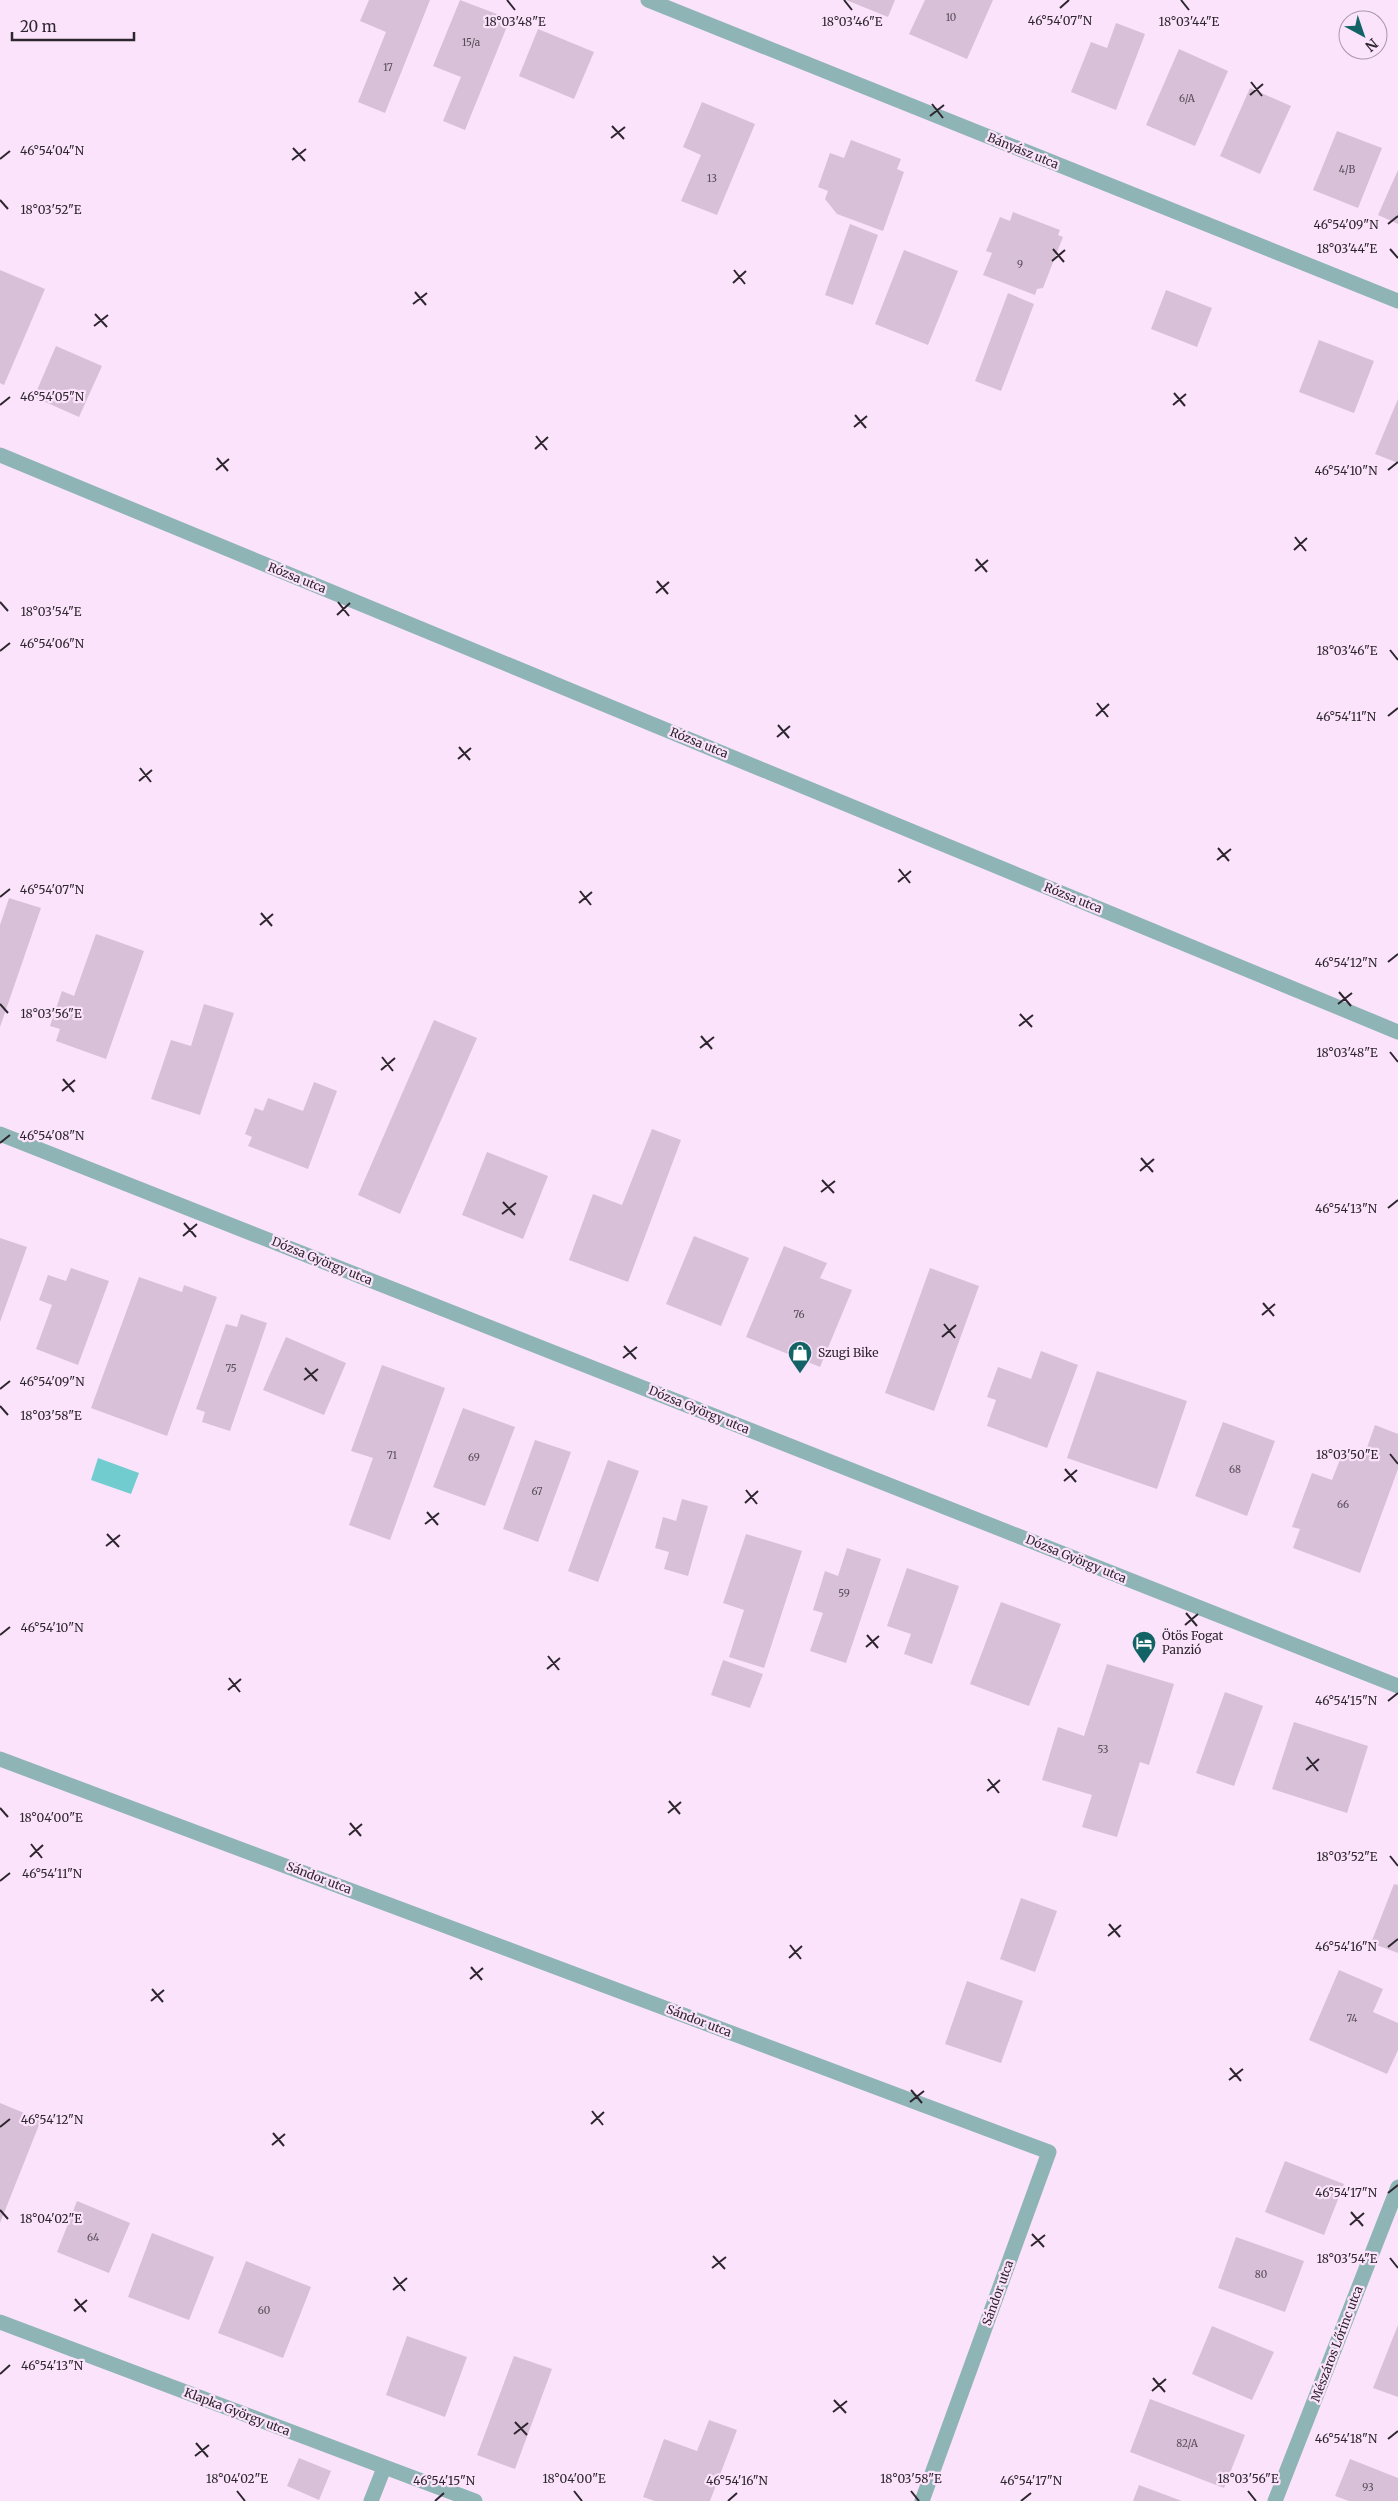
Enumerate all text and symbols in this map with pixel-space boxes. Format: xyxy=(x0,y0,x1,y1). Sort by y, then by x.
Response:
scale bar xyxy=(12,10,135,42)
north arrow xyxy=(1338,10,1388,60)
house number: 10 xyxy=(946,11,956,24)
text: 46°54'07"N xyxy=(1028,13,1093,28)
text: 18°03'48"E xyxy=(484,14,546,29)
text: 18°03'46"E xyxy=(822,14,883,29)
text: 18°03'44"E xyxy=(1159,14,1220,29)
text: 20 m xyxy=(20,17,57,36)
text: N xyxy=(1361,35,1381,55)
house number: 15/a xyxy=(462,36,481,49)
house number: 17 xyxy=(383,61,393,74)
house number: 6/A xyxy=(1179,92,1196,105)
street label: Bányász utca xyxy=(985,129,1061,172)
text: 46°54'04"N xyxy=(20,143,85,158)
house number: 4/B xyxy=(1339,163,1355,176)
house number: 13 xyxy=(707,172,717,185)
text: 18°03'52"E xyxy=(21,202,82,217)
text: 46°54'09"N xyxy=(1314,217,1379,232)
text: 18°03'44"E xyxy=(1317,241,1378,256)
house number: 9 xyxy=(1017,258,1023,271)
text: 46°54'05"N xyxy=(20,389,85,404)
text: 46°54'10"N xyxy=(1315,463,1378,478)
street label: Rózsa utca xyxy=(266,559,329,596)
text: 18°03'54"E xyxy=(21,604,82,619)
text: 46°54'06"N xyxy=(20,636,85,651)
text: 18°03'46"E xyxy=(1317,643,1378,658)
text: 46°54'11"N xyxy=(1316,709,1377,724)
street label: Rózsa utca xyxy=(668,724,731,761)
street label: Rózsa utca xyxy=(1042,879,1105,916)
text: 46°54'07"N xyxy=(20,882,85,897)
text: 46°54'12"N xyxy=(1315,955,1378,970)
text: 18°03'56"E xyxy=(20,1006,82,1021)
text: 18°03'48"E xyxy=(1316,1045,1378,1060)
text: 46°54'08"N xyxy=(20,1128,85,1143)
text: 46°54'13"N xyxy=(1315,1201,1378,1216)
street label: Dózsa György utca xyxy=(270,1233,375,1288)
house number: 76 xyxy=(793,1308,805,1321)
shop icon: Szugi Bike xyxy=(787,1340,813,1374)
place label: Szugi Bike xyxy=(818,1345,878,1360)
house number: 75 xyxy=(225,1362,237,1375)
text: 46°54'09"N xyxy=(20,1374,85,1389)
street label: Dózsa György utca xyxy=(647,1382,752,1437)
text: 18°03'58"E xyxy=(20,1408,82,1423)
text: 18°03'50"E xyxy=(1316,1447,1378,1462)
house number: 71 xyxy=(387,1449,397,1462)
house number: 69 xyxy=(468,1451,480,1464)
house number: 68 xyxy=(1229,1463,1241,1476)
house number: 67 xyxy=(532,1485,543,1498)
house number: 66 xyxy=(1337,1498,1349,1511)
street label: Dózsa György utca xyxy=(1024,1531,1129,1586)
house number: 59 xyxy=(838,1587,850,1600)
text: 46°54'10"N xyxy=(21,1620,84,1635)
place label: Ötös Fogat Panzió xyxy=(1162,1628,1224,1657)
hotel icon: Ötös Fogat Panzió xyxy=(1131,1630,1157,1664)
text: 46°54'15"N xyxy=(1315,1693,1378,1708)
house number: 53 xyxy=(1097,1743,1109,1756)
text: 18°04'00"E xyxy=(19,1810,83,1825)
text: 18°03'52"E xyxy=(1317,1849,1378,1864)
street label: Sándor utca xyxy=(285,1858,354,1897)
text: 46°54'11"N xyxy=(22,1866,83,1881)
text: 46°54'16"N xyxy=(1315,1939,1378,1954)
street label: Sándor utca xyxy=(665,2001,734,2040)
house number: 74 xyxy=(1347,2012,1358,2025)
text: 46°54'12"N xyxy=(21,2112,84,2127)
text: 46°54'17"N xyxy=(1315,2185,1378,2200)
text: 18°04'02"E xyxy=(20,2211,82,2226)
house number: 64 xyxy=(87,2231,99,2244)
text: 18°03'54"E xyxy=(1317,2251,1378,2266)
street label: Sándor utca xyxy=(979,2258,1016,2328)
house number: 80 xyxy=(1255,2268,1267,2281)
street label: Mészáros Lőrinc utca xyxy=(1307,2283,1366,2404)
house number: 60 xyxy=(258,2304,270,2317)
text: 46°54'13"N xyxy=(21,2358,84,2373)
street label: Klapka György utca xyxy=(182,2384,293,2439)
text: 46°54'18"N xyxy=(1315,2431,1378,2446)
house number: 82/A xyxy=(1176,2437,1199,2450)
text: 18°04'02"E xyxy=(206,2471,268,2486)
text: 18°04'00"E xyxy=(542,2471,606,2486)
text: 18°03'58"E xyxy=(880,2471,942,2486)
text: 18°03'56"E xyxy=(1217,2471,1279,2486)
text: 46°54'15"N xyxy=(413,2473,476,2488)
text: 46°54'16"N xyxy=(706,2473,769,2488)
text: 46°54'17"N xyxy=(1000,2473,1063,2488)
house number: 93 xyxy=(1362,2481,1374,2494)

